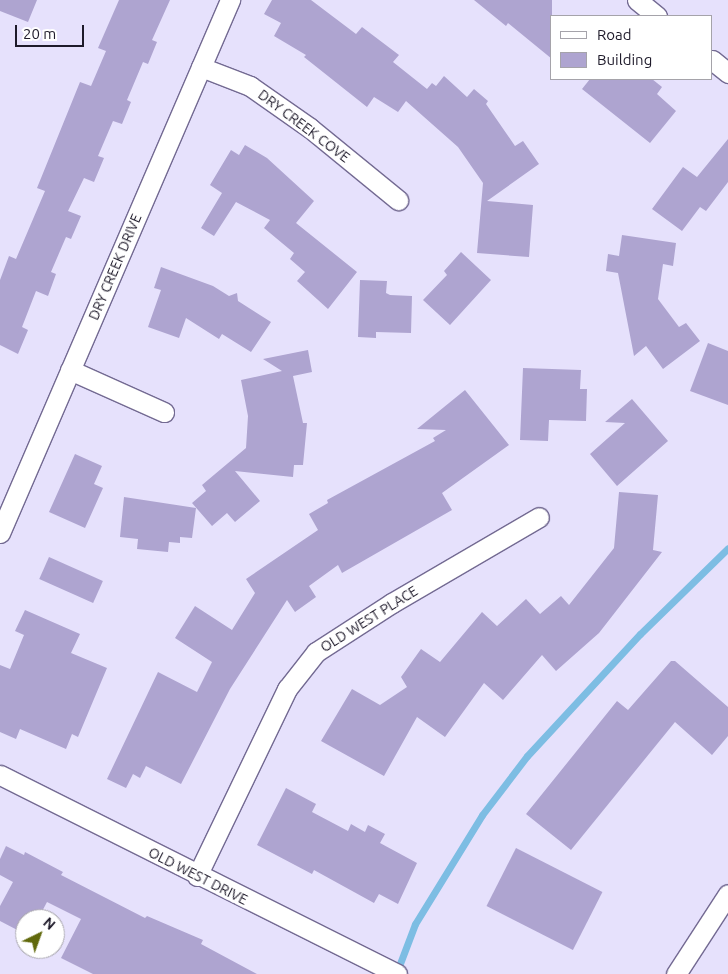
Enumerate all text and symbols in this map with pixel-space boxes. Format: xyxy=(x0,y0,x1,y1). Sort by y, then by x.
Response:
scale bar xyxy=(18,15,86,47)
legend xyxy=(550,15,713,80)
text: 20 m xyxy=(23,25,56,42)
text: Road xyxy=(597,26,632,43)
text: Building xyxy=(597,51,652,68)
street label: DRY CREEK COVE xyxy=(255,86,353,166)
street label: DRY CREEK DRIVE xyxy=(85,211,145,323)
street label: OLD WEST PLACE xyxy=(317,582,421,656)
street label: OLD WEST DRIVE xyxy=(146,844,250,908)
north arrow xyxy=(15,909,65,959)
text: N xyxy=(40,914,59,933)

